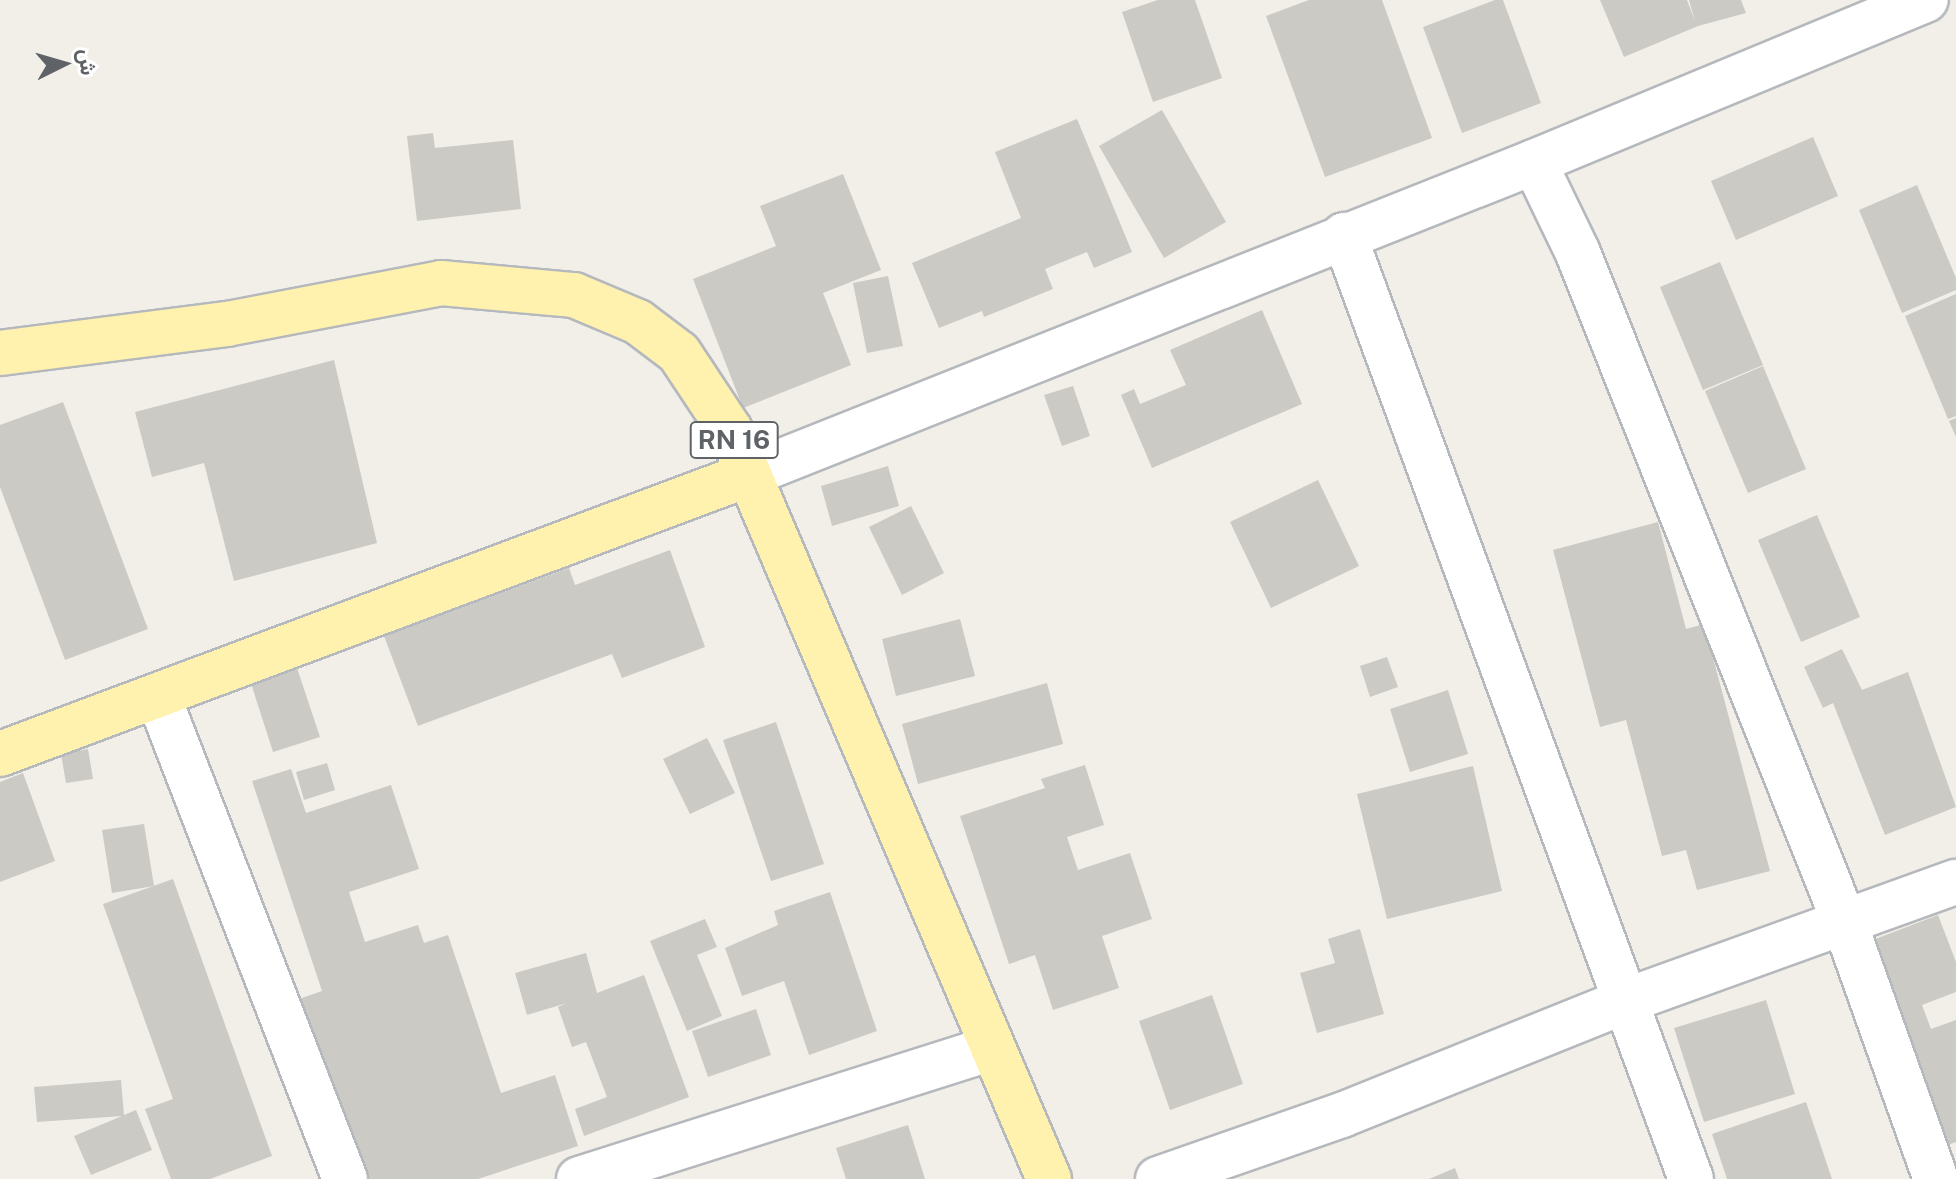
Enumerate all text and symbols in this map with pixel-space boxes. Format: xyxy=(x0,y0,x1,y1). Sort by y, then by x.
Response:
north arrow xyxy=(24,24,104,104)
text: ش xyxy=(74,48,102,76)
road number: RN 16 xyxy=(688,418,780,462)

